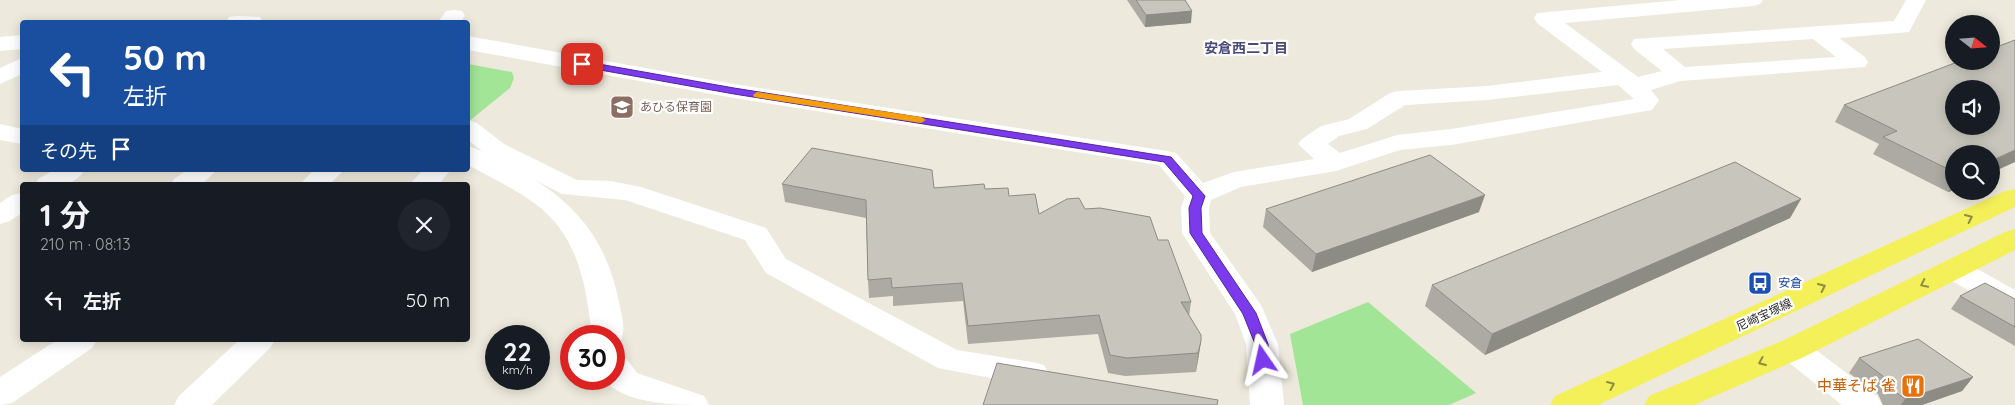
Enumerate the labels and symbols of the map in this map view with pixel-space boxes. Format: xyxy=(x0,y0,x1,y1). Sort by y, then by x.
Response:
north arrow xyxy=(1945,15,2000,70)
district label: 安倉西二丁目 xyxy=(1204,39,1288,57)
pin xyxy=(561,43,603,85)
school or university icon: あひる保育園 xyxy=(609,94,635,120)
place label: あひる保育園 xyxy=(640,99,712,114)
one-way arrow xyxy=(1964,214,1973,225)
bus stop icon: 安倉 xyxy=(1747,270,1773,296)
place label: 安倉 xyxy=(1778,275,1802,290)
one-way arrow xyxy=(1921,277,1930,287)
one-way arrow xyxy=(1817,283,1826,294)
street label: 尼崎宝塚線 xyxy=(1733,295,1794,334)
speed limit sign: 30 xyxy=(560,325,625,390)
position arrow xyxy=(1236,333,1288,385)
one-way arrow xyxy=(1758,355,1767,366)
restaurant icon: 中華そば 雀 xyxy=(1900,373,1926,399)
place label: 中華そば 雀 xyxy=(1817,376,1896,395)
one-way arrow xyxy=(1606,381,1615,392)

